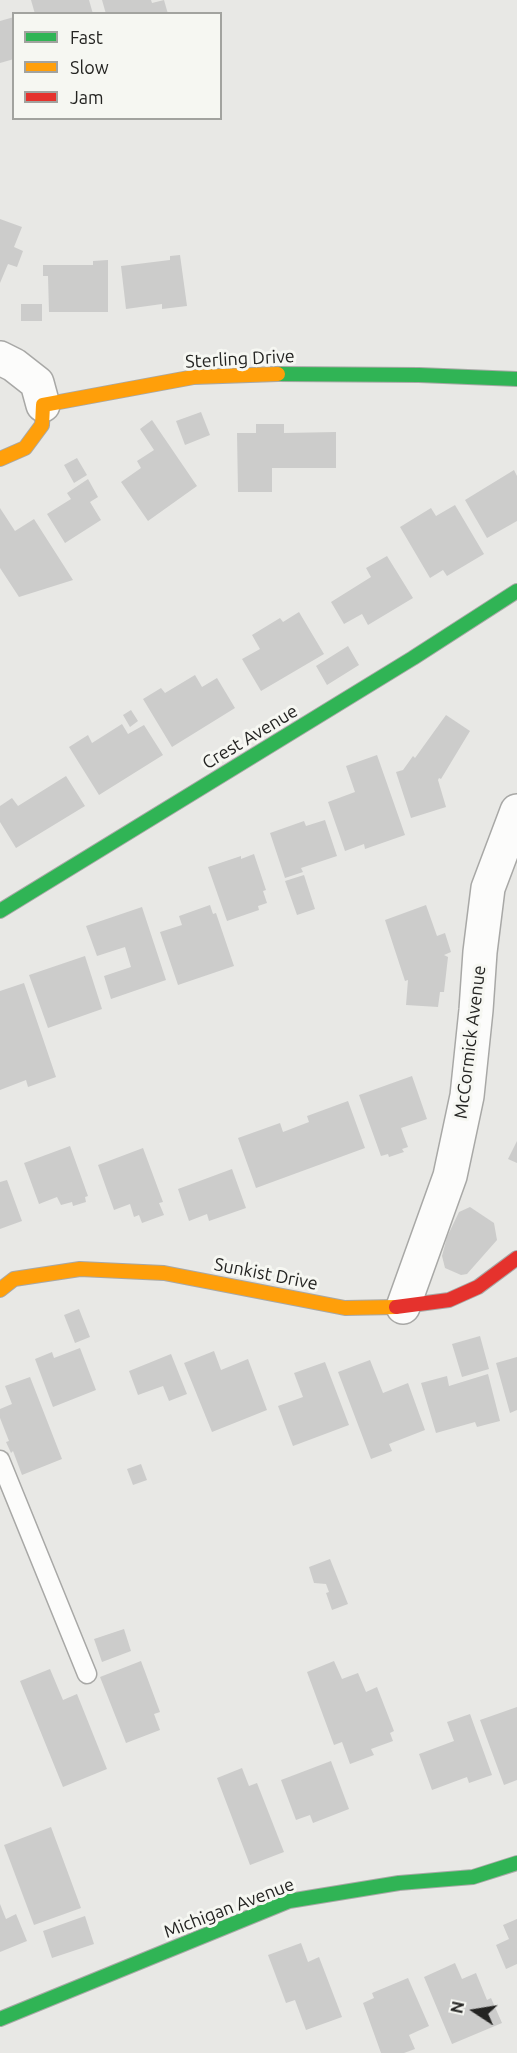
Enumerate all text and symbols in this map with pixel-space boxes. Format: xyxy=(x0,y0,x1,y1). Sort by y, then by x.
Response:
legend xyxy=(12,12,222,120)
text: Fast xyxy=(70,27,103,47)
text: Slow xyxy=(70,57,109,77)
text: Jam xyxy=(70,87,104,107)
street label: Sterling Drive xyxy=(185,345,295,373)
street label: Crest Avenue xyxy=(198,700,302,774)
street label: McCormick Avenue xyxy=(450,964,490,1120)
street label: Sunkist Drive xyxy=(212,1253,320,1295)
street label: Michigan Avenue xyxy=(161,1873,297,1943)
north arrow xyxy=(445,1981,505,2041)
text: N xyxy=(447,2000,467,2015)

